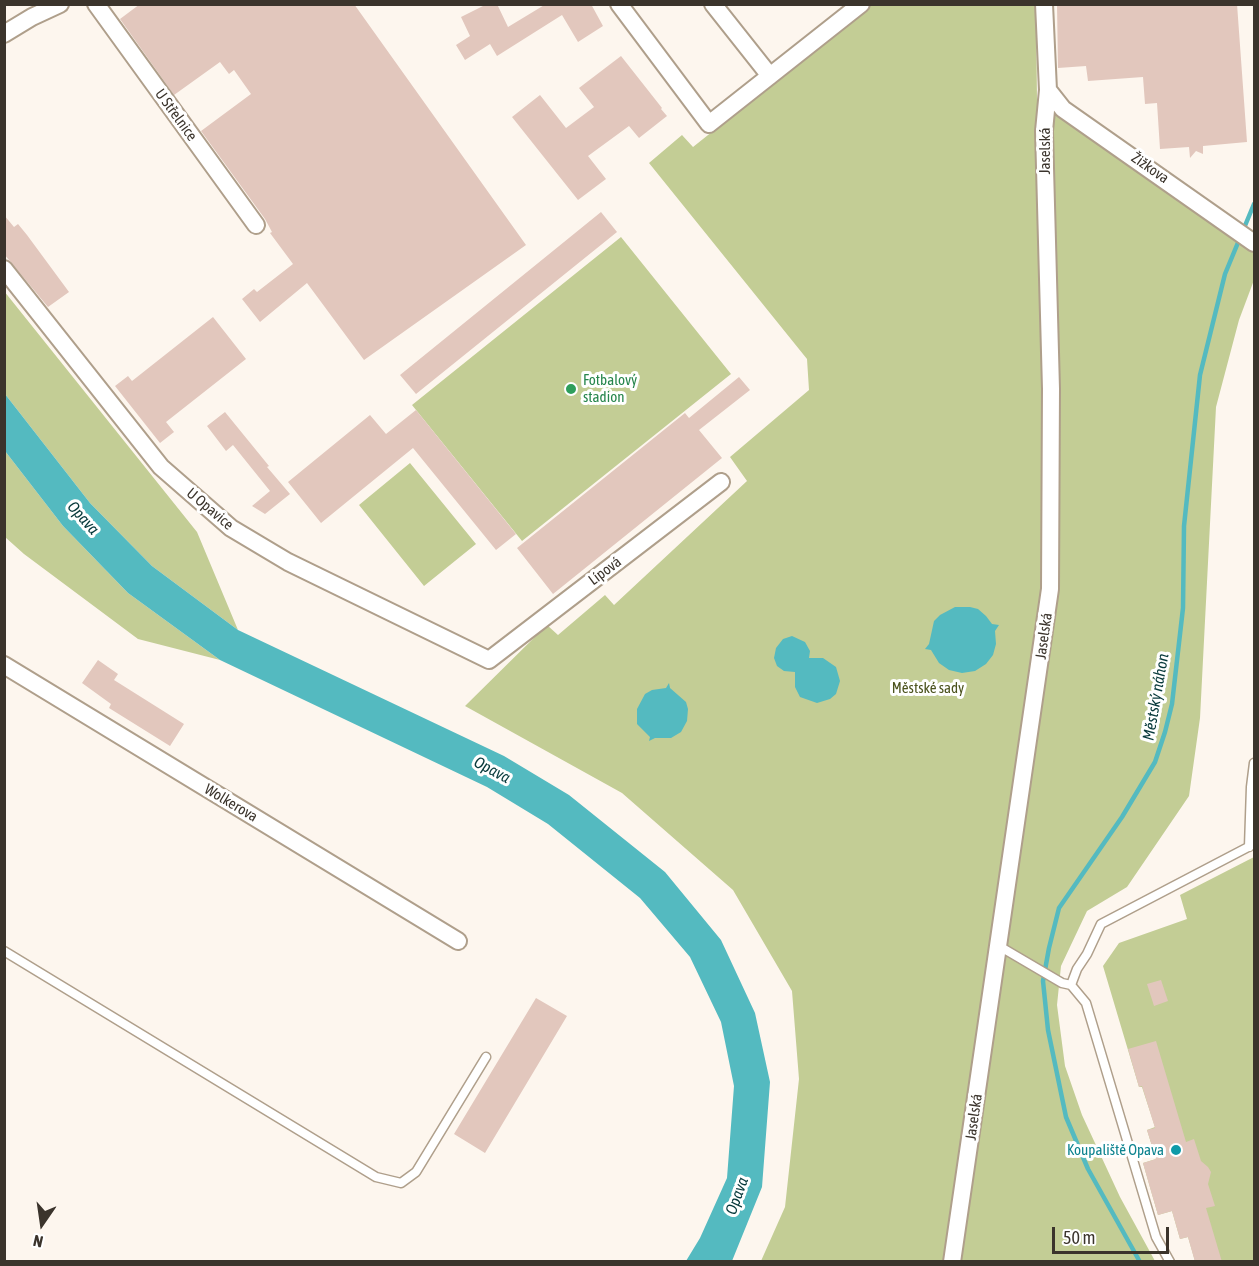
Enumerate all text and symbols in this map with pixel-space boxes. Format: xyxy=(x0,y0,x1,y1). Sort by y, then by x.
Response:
street label: U Střelnice xyxy=(151,86,201,144)
street label: Jaselská xyxy=(1036,128,1054,174)
street label: Žižkova xyxy=(1128,149,1172,187)
place label: Fotbalový stadion xyxy=(583,371,637,406)
marker: Fotbalový stadion xyxy=(564,382,578,396)
street label: U Opavice xyxy=(183,484,237,534)
water label: Opava xyxy=(63,497,103,539)
street label: Lípová xyxy=(585,553,625,589)
street label: Jaselská xyxy=(1032,612,1056,660)
water label: Městský náhon xyxy=(1139,652,1173,742)
park label: Městské sady xyxy=(892,679,964,697)
water label: Opava xyxy=(471,753,513,787)
street label: Wolkerova xyxy=(201,780,261,826)
street label: Jaselská xyxy=(962,1093,986,1141)
place label: Koupaliště Opava xyxy=(1067,1141,1164,1159)
marker: Koupaliště Opava xyxy=(1169,1143,1183,1157)
water label: Opava xyxy=(721,1175,753,1217)
north arrow xyxy=(12,1194,72,1254)
scale bar xyxy=(1055,1215,1172,1253)
text: 50 m xyxy=(1063,1227,1095,1248)
text: N xyxy=(31,1232,45,1251)

